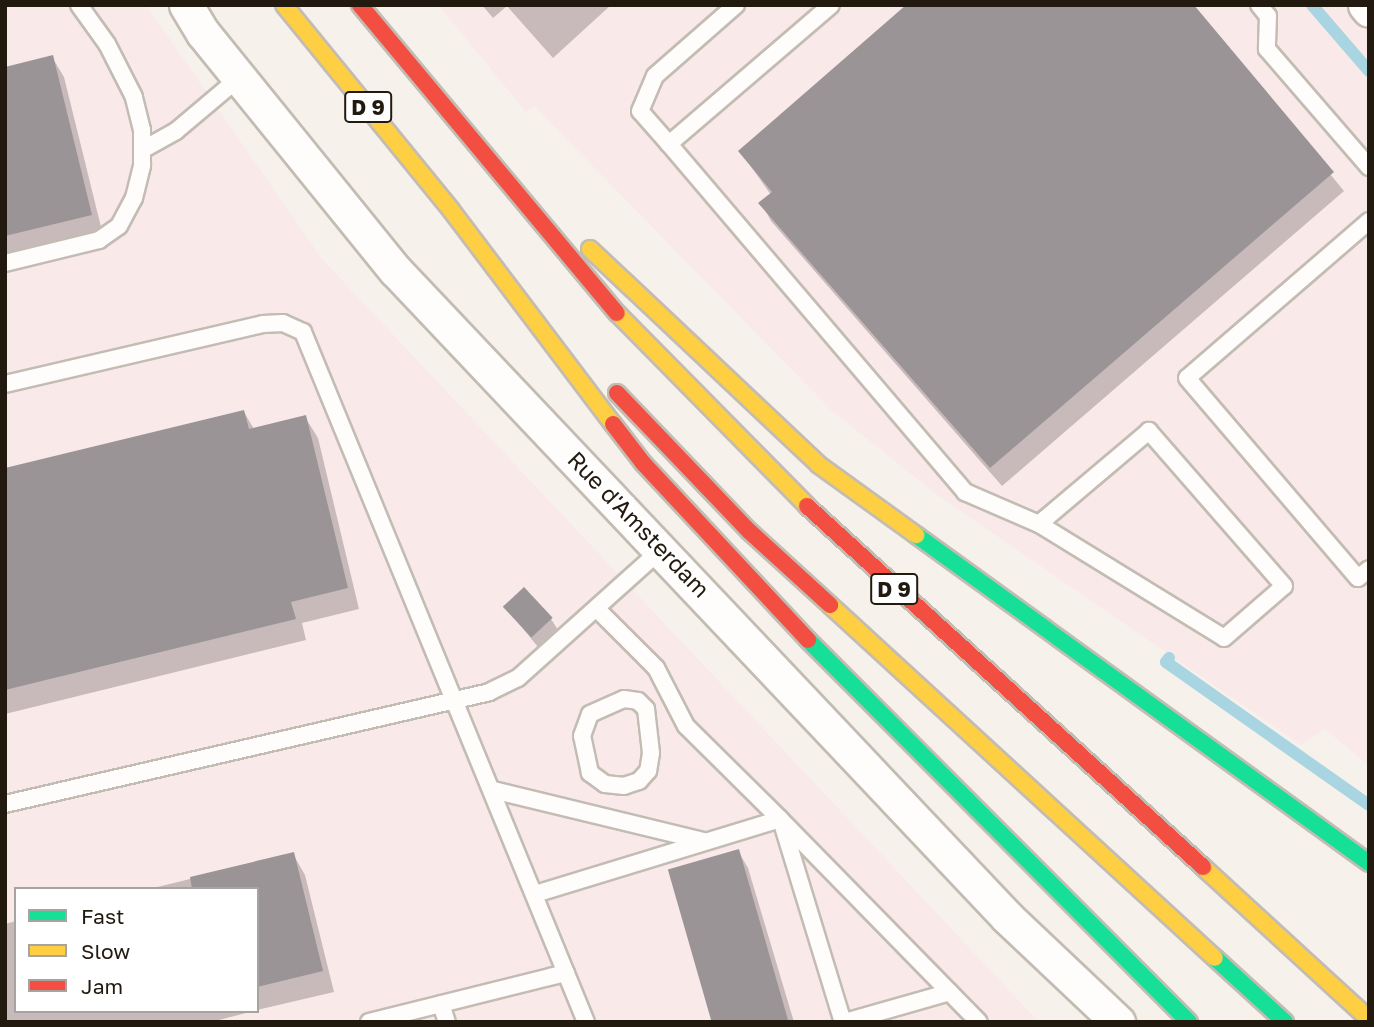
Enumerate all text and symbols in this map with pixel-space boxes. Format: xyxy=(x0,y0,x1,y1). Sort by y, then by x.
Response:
road number: D 9 xyxy=(344,90,392,124)
street label: Rue d'Amsterdam xyxy=(562,445,716,603)
road number: D 9 xyxy=(870,572,918,606)
legend xyxy=(14,887,259,1013)
text: Fast xyxy=(81,903,124,929)
text: Slow xyxy=(81,938,130,964)
text: Jam xyxy=(81,973,123,999)

